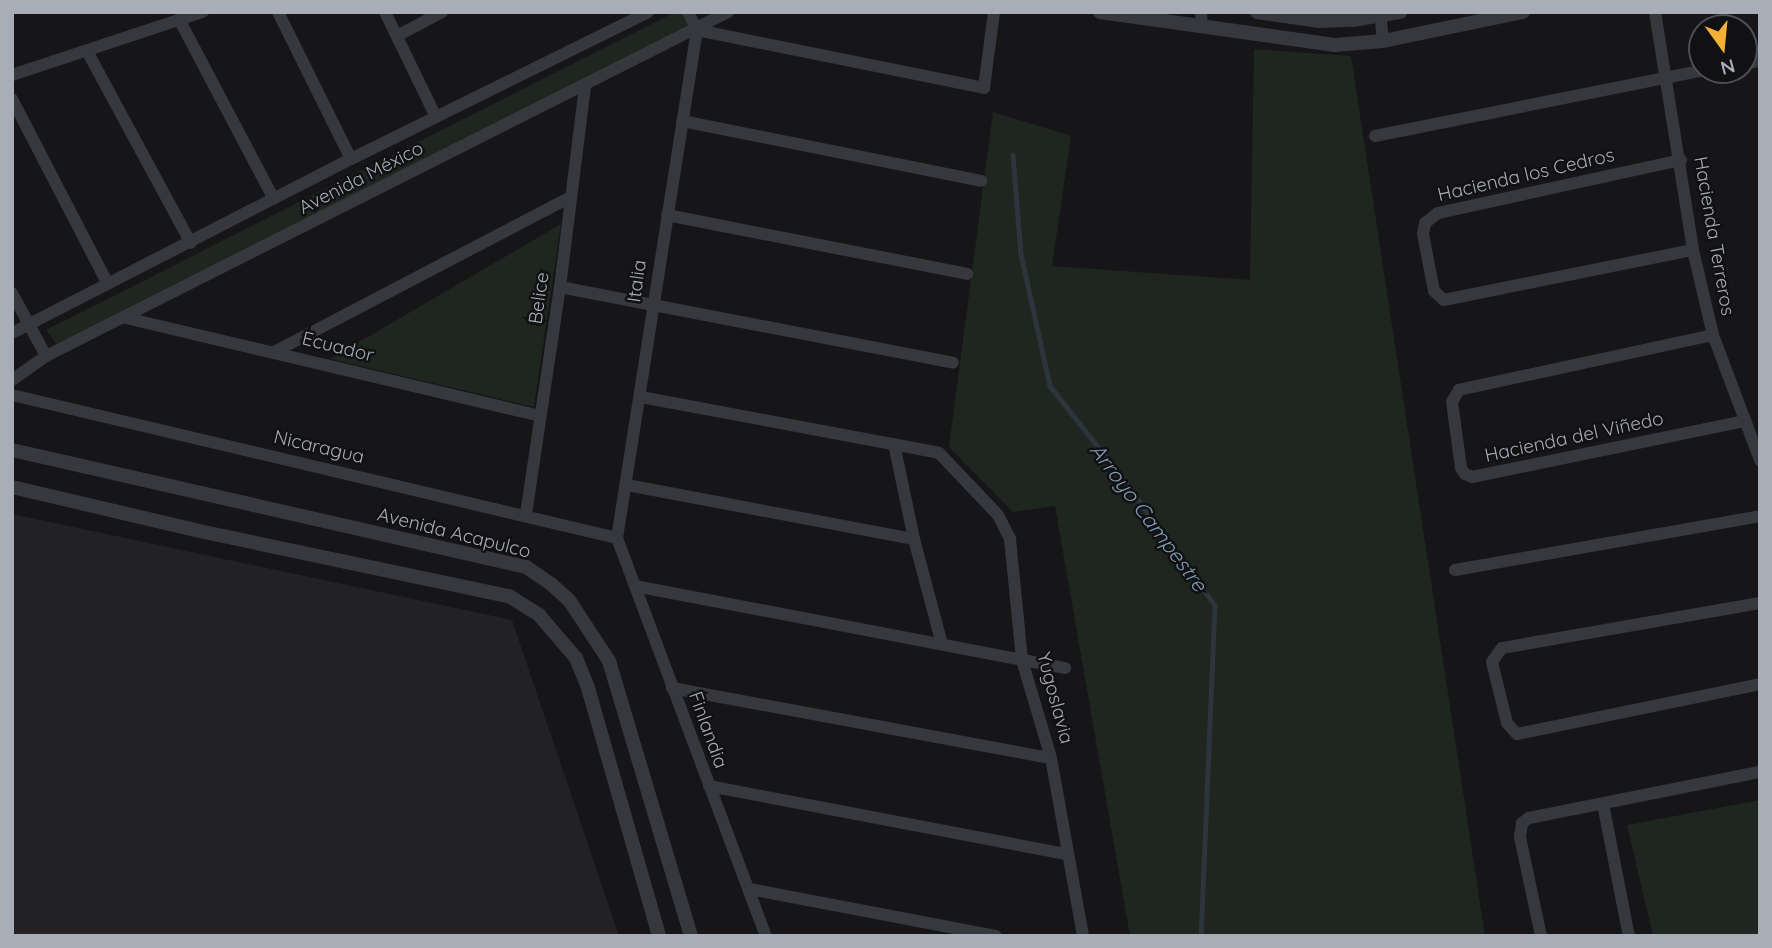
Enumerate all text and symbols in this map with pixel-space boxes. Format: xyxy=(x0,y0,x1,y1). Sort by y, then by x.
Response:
north arrow xyxy=(1688,14,1758,84)
text: N xyxy=(1718,54,1738,81)
street label: Avenida México xyxy=(295,137,427,219)
street label: Hacienda los Cedros xyxy=(1435,144,1617,206)
street label: Hacienda Terreros xyxy=(1689,155,1739,317)
street label: Italia xyxy=(623,258,651,304)
street label: Belice xyxy=(524,271,554,325)
street label: Ecuador xyxy=(300,327,376,367)
street label: Hacienda del Viñedo xyxy=(1482,407,1666,467)
street label: Nicaragua xyxy=(272,426,366,468)
water label: Arroyo Campestre xyxy=(1085,438,1213,596)
street label: Avenida Acapulco xyxy=(375,503,533,563)
street label: Yugoslavia xyxy=(1032,650,1078,746)
street label: Finlandia xyxy=(684,689,732,771)

